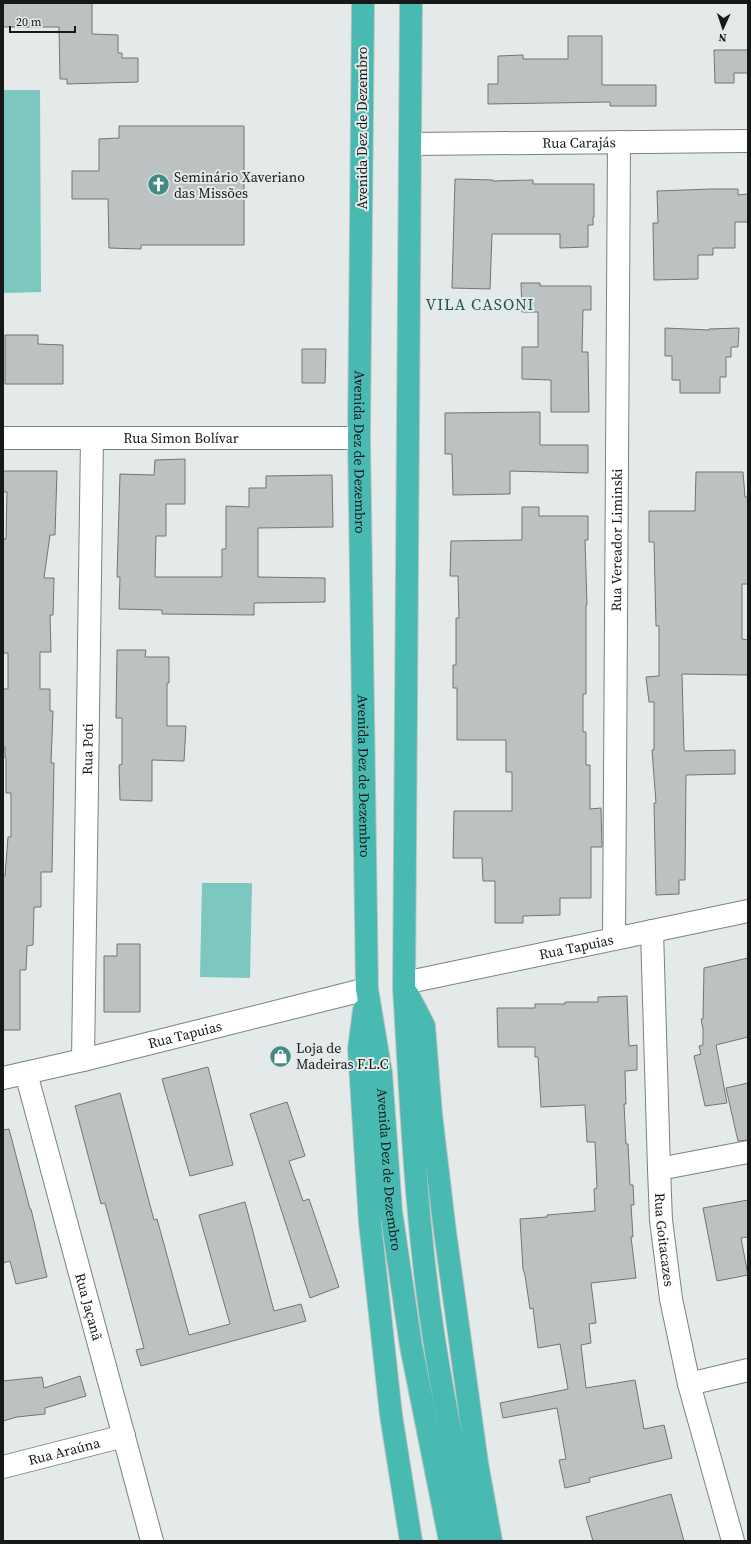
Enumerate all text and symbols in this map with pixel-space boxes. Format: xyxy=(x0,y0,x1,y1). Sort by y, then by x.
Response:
scale bar xyxy=(10,8,75,34)
north arrow xyxy=(703,8,743,48)
text: 20 m xyxy=(16,14,42,30)
text: N xyxy=(718,30,727,45)
street label: Avenida Dez de Dezembro xyxy=(352,46,372,210)
street label: Rua Carajás xyxy=(542,132,616,153)
place label: Seminário Xaveriano das Missões xyxy=(174,167,305,203)
church icon: Seminário Xaveriano das Missões xyxy=(145,172,171,198)
district label: VILA CASONI xyxy=(425,293,535,315)
street label: Avenida Dez de Dezembro xyxy=(349,370,370,534)
street label: Rua Simon Bolívar xyxy=(123,428,239,448)
street label: Rua Vereador Liminski xyxy=(606,468,627,612)
street label: Avenida Dez de Dezembro xyxy=(353,694,375,858)
street label: Rua Poti xyxy=(77,723,98,775)
street label: Rua Tapuias xyxy=(537,929,615,964)
street label: Rua Tapuias xyxy=(146,1016,224,1053)
place label: Loja de Madeiras F.L.C xyxy=(296,1038,389,1074)
shop icon: Loja de Madeiras F.L.C xyxy=(268,1043,294,1069)
street label: Avenida Dez de Dezembro xyxy=(372,1087,407,1252)
street label: Rua Goitacazes xyxy=(650,1192,679,1288)
street label: Rua Jaçanã xyxy=(70,1271,108,1343)
street label: Rua Araúna xyxy=(26,1432,103,1470)

